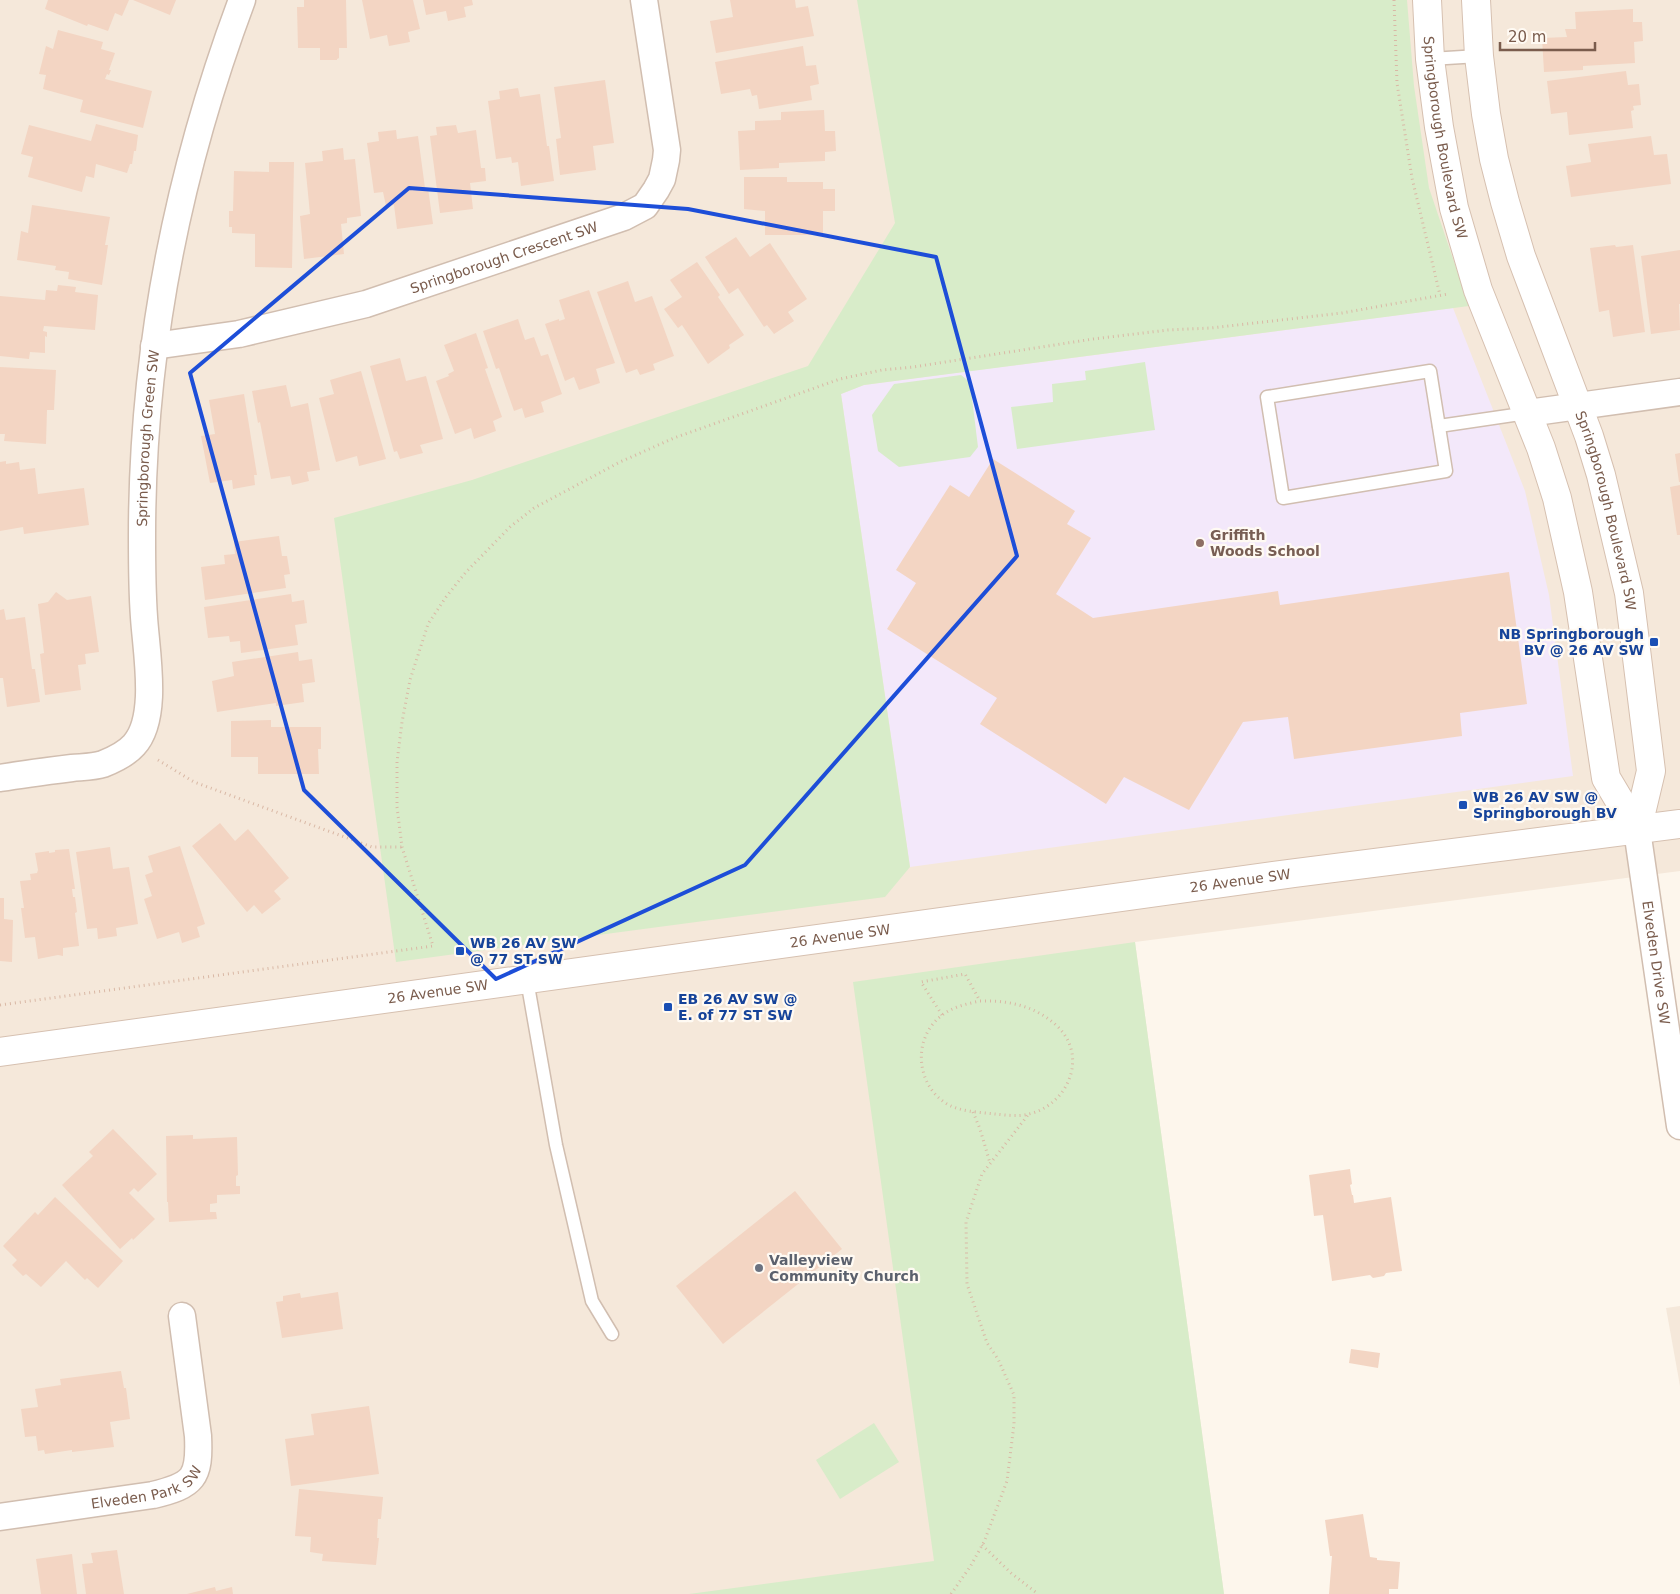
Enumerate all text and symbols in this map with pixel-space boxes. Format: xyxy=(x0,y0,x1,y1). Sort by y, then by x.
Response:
scale bar xyxy=(1500,20,1595,52)
text: 20 m xyxy=(1508,28,1546,46)
street label: Springborough Boulevard SW xyxy=(1421,36,1471,241)
street label: Springborough Crescent SW xyxy=(408,218,600,296)
street label: Springborough Green SW xyxy=(134,349,162,527)
street label: Springborough Boulevard SW xyxy=(1572,409,1639,612)
place label: Griffith Woods School xyxy=(1210,527,1320,559)
marker: Griffith Woods School xyxy=(1194,537,1206,549)
place label: NB Springborough BV @ 26 AV SW xyxy=(1499,626,1644,658)
marker: NB Springborough BV @ 26 AV SW xyxy=(1648,636,1660,648)
place label: WB 26 AV SW @ Springborough BV xyxy=(1473,789,1617,821)
marker: WB 26 AV SW @ Springborough BV xyxy=(1457,799,1469,811)
street label: 26 Avenue SW xyxy=(1189,866,1292,895)
street label: Elveden Drive SW xyxy=(1639,900,1673,1026)
street label: 26 Avenue SW xyxy=(789,921,892,951)
place label: WB 26 AV SW @ 77 ST SW xyxy=(470,935,576,967)
marker: WB 26 AV SW @ 77 ST SW xyxy=(454,945,466,957)
street label: 26 Avenue SW xyxy=(386,977,489,1006)
place label: EB 26 AV SW @ E. of 77 ST SW xyxy=(678,991,797,1023)
marker: EB 26 AV SW @ E. of 77 ST SW xyxy=(662,1001,674,1013)
place label: Valleyview Community Church xyxy=(769,1252,919,1284)
marker: Valleyview Community Church xyxy=(753,1262,765,1274)
street label: Elveden Park SW xyxy=(90,1463,205,1512)

